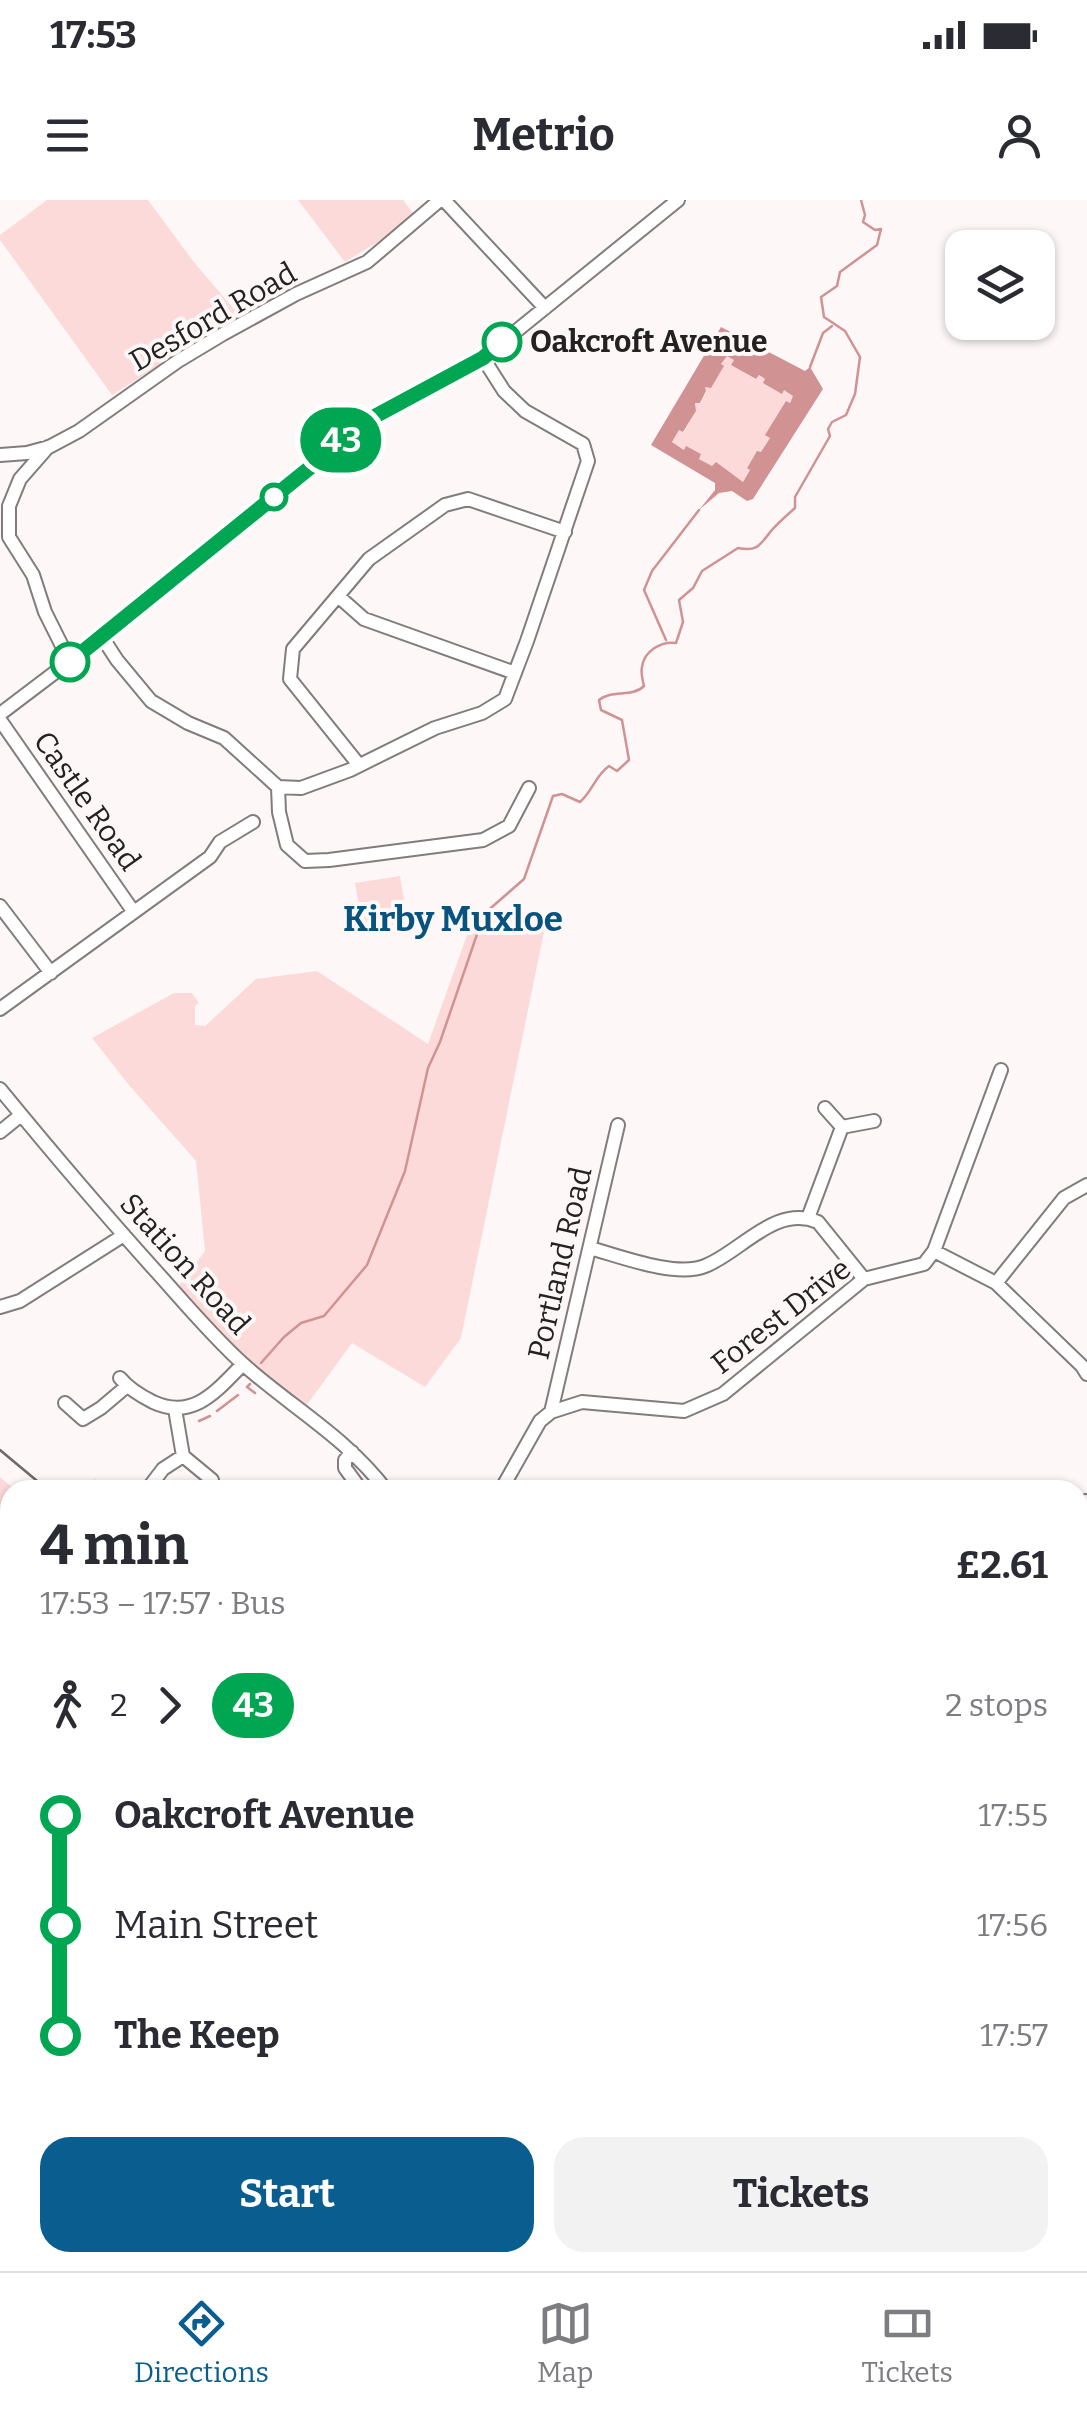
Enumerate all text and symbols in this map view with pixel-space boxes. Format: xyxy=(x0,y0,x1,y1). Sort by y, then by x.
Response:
text: 17:53 xyxy=(50,12,137,58)
icon: menu xyxy=(40,108,95,163)
text: Metrio xyxy=(472,108,615,162)
icon: person xyxy=(992,108,1047,163)
map controls xyxy=(945,230,1055,340)
button: layers xyxy=(945,230,1055,340)
street label: Desford Road xyxy=(123,255,303,379)
marker: Oakcroft Avenue xyxy=(483,323,521,361)
place label: Oakcroft Avenue xyxy=(530,324,767,360)
line badge: 43 xyxy=(296,408,386,472)
text: 43 xyxy=(320,419,362,461)
unlabelled marker xyxy=(261,484,287,510)
unlabelled marker xyxy=(51,643,89,681)
street label: Castle Road xyxy=(26,724,148,878)
district label: Kirby Muxloe xyxy=(343,898,563,940)
street label: Portland Road xyxy=(520,1163,600,1363)
street label: Station Road xyxy=(112,1186,258,1342)
street label: Forest Drive xyxy=(704,1250,858,1382)
text: 4 min xyxy=(40,1513,189,1579)
text: £2.61 xyxy=(956,1542,1048,1588)
text: 17:53 – 17:57 · Bus xyxy=(40,1584,285,1622)
icon: walk xyxy=(40,1678,95,1733)
icon: forward xyxy=(142,1678,197,1733)
text: 43 xyxy=(232,1684,274,1726)
text: 2 xyxy=(110,1686,127,1724)
text: 2 stops xyxy=(945,1686,1048,1724)
text: Oakcroft Avenue xyxy=(114,1792,415,1838)
text: 17:55 xyxy=(978,1796,1048,1834)
text: Main Street xyxy=(114,1902,318,1948)
text: 17:56 xyxy=(977,1906,1048,1944)
text: The Keep xyxy=(114,2012,280,2058)
text: 17:57 xyxy=(980,2016,1048,2054)
button: Start xyxy=(40,2137,534,2252)
button: Tickets xyxy=(554,2137,1048,2252)
tab: Directions xyxy=(134,2296,269,2389)
tab: Map xyxy=(537,2296,593,2389)
tab: Tickets xyxy=(862,2296,953,2389)

